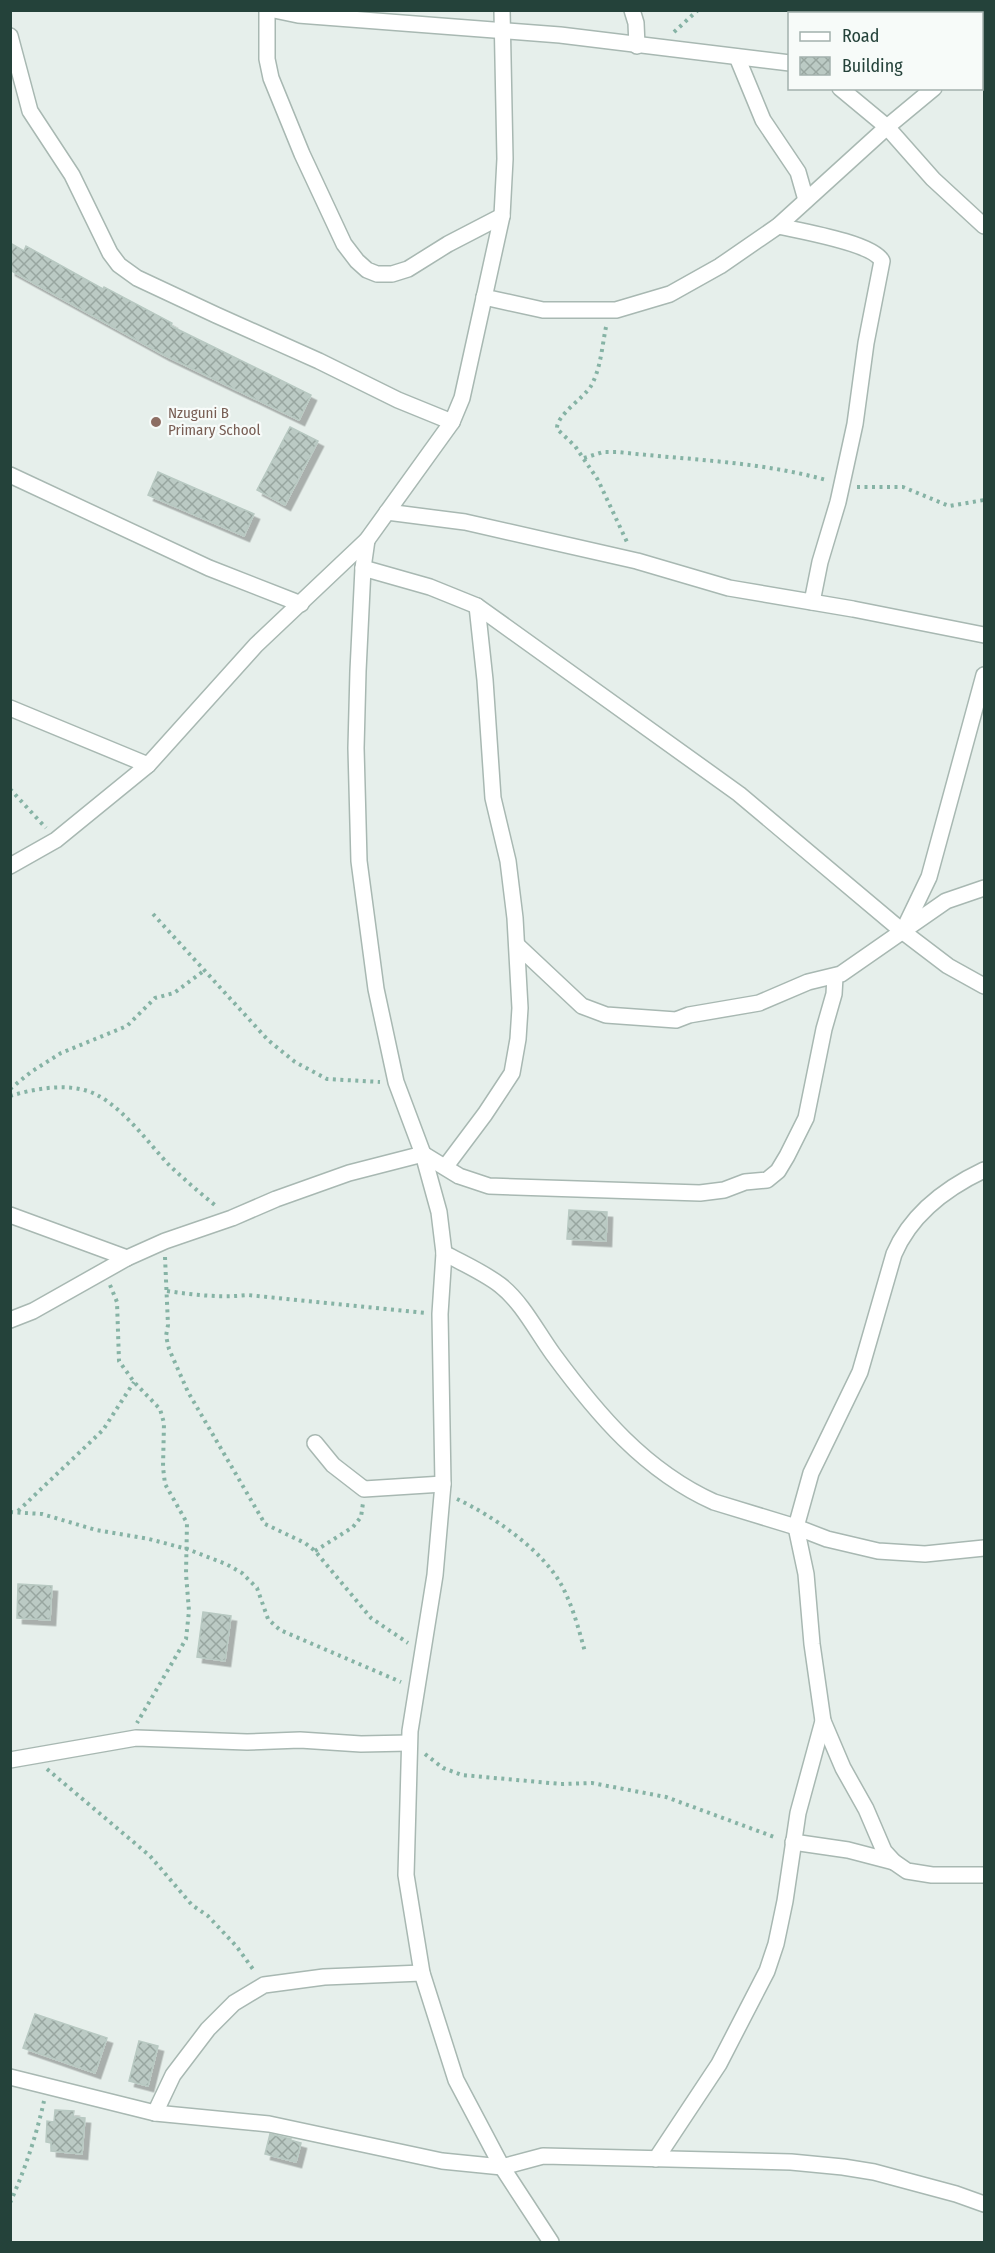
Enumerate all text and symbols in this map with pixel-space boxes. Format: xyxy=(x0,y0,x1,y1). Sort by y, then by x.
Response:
legend xyxy=(788,12,983,90)
text: Road xyxy=(842,25,879,47)
text: Building xyxy=(842,55,903,77)
place label: Nzuguni B Primary School xyxy=(168,404,260,439)
marker: Nzuguni B Primary School xyxy=(149,415,163,429)

